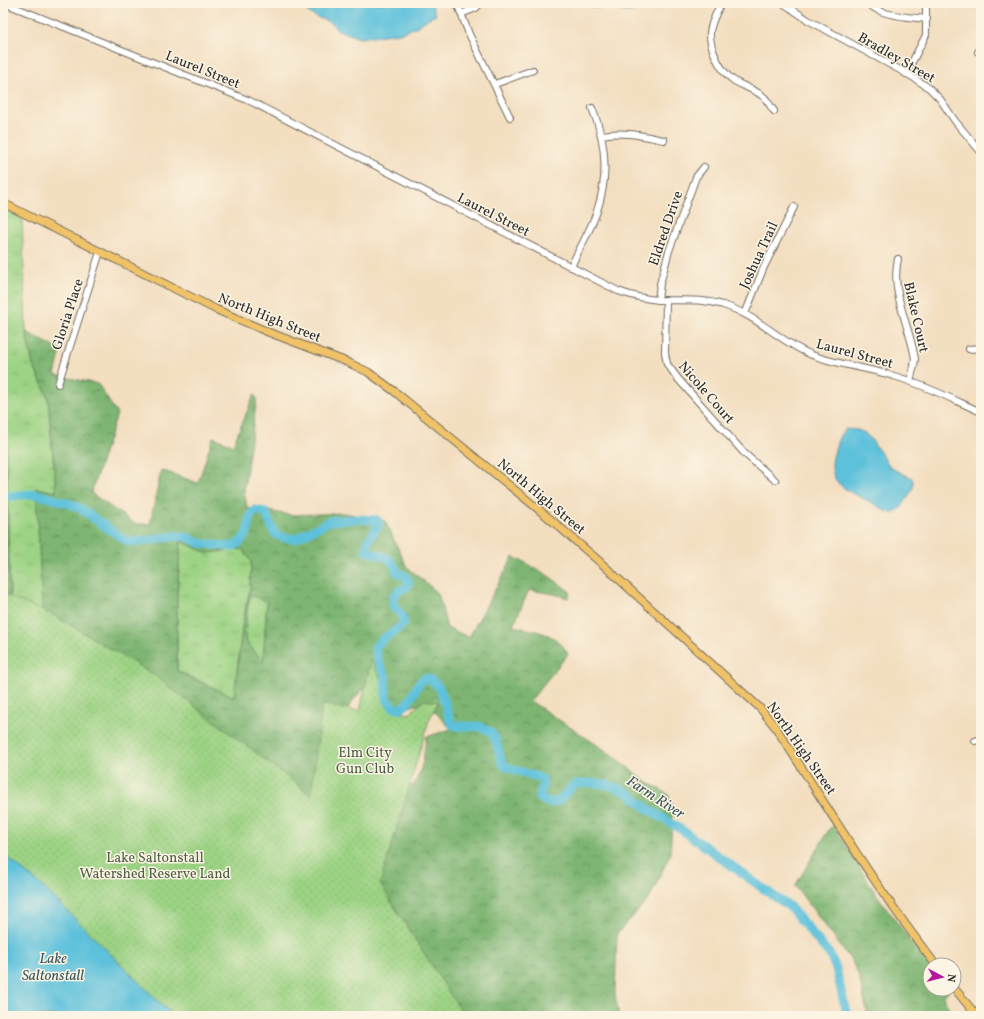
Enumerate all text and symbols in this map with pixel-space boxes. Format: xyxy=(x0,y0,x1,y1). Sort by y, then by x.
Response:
street label: Bradley Street xyxy=(854,28,939,88)
street label: Laurel Street xyxy=(162,47,243,94)
street label: Eldred Drive xyxy=(645,188,688,268)
street label: Laurel Street xyxy=(454,189,533,242)
street label: Joshua Trail xyxy=(735,219,783,293)
street label: Gloria Place xyxy=(48,276,89,353)
street label: Blake Court xyxy=(898,280,933,355)
street label: North High Street xyxy=(215,289,324,348)
street label: Laurel Street xyxy=(814,335,895,374)
street label: Nicole Court xyxy=(673,358,738,428)
street label: North High Street xyxy=(493,455,589,540)
street label: North High Street xyxy=(762,699,840,799)
park label: Elm City Gun Club xyxy=(336,744,394,779)
water label: Farm River xyxy=(622,772,689,825)
park label: Lake Saltonstall Watershed Reserve Land xyxy=(80,849,231,884)
water label: Lake Saltonstall xyxy=(22,949,84,987)
north arrow xyxy=(922,957,962,997)
text: N xyxy=(943,973,958,983)

